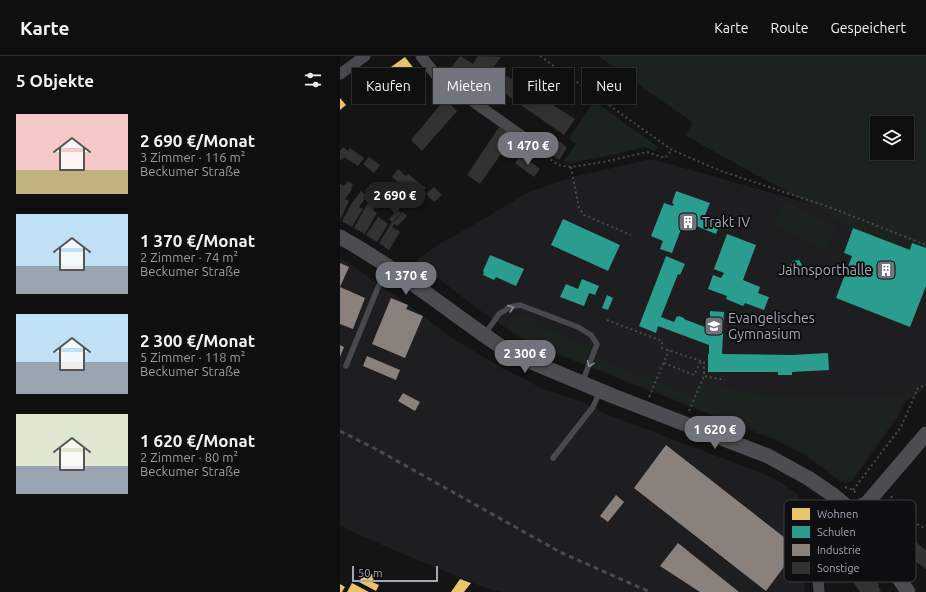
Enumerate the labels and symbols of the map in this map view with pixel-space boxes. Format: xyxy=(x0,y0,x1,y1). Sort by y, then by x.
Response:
pin: 1 470 € xyxy=(491,132,565,166)
pin: 2 690 € xyxy=(358,182,432,216)
building icon: Trakt IV xyxy=(677,211,699,233)
place label: Trakt IV xyxy=(702,214,750,230)
building icon: Jahnsporthalle xyxy=(875,259,897,281)
pin: 1 370 € xyxy=(369,262,443,296)
place label: Jahnsporthalle xyxy=(778,262,872,278)
one-way arrow xyxy=(507,305,514,313)
place label: Evangelisches Gymnasium xyxy=(728,310,815,342)
school or university icon: Evangelisches Gymnasium xyxy=(703,315,725,337)
pin: 2 300 € xyxy=(488,340,562,374)
one-way arrow xyxy=(586,360,594,367)
pin: 1 620 € xyxy=(678,416,752,450)
legend xyxy=(784,500,916,582)
text: Wohnen xyxy=(817,508,858,520)
text: Schulen xyxy=(817,526,856,538)
text: Industrie xyxy=(817,544,861,556)
text: Sonstige xyxy=(817,562,860,574)
scale bar xyxy=(352,564,438,583)

